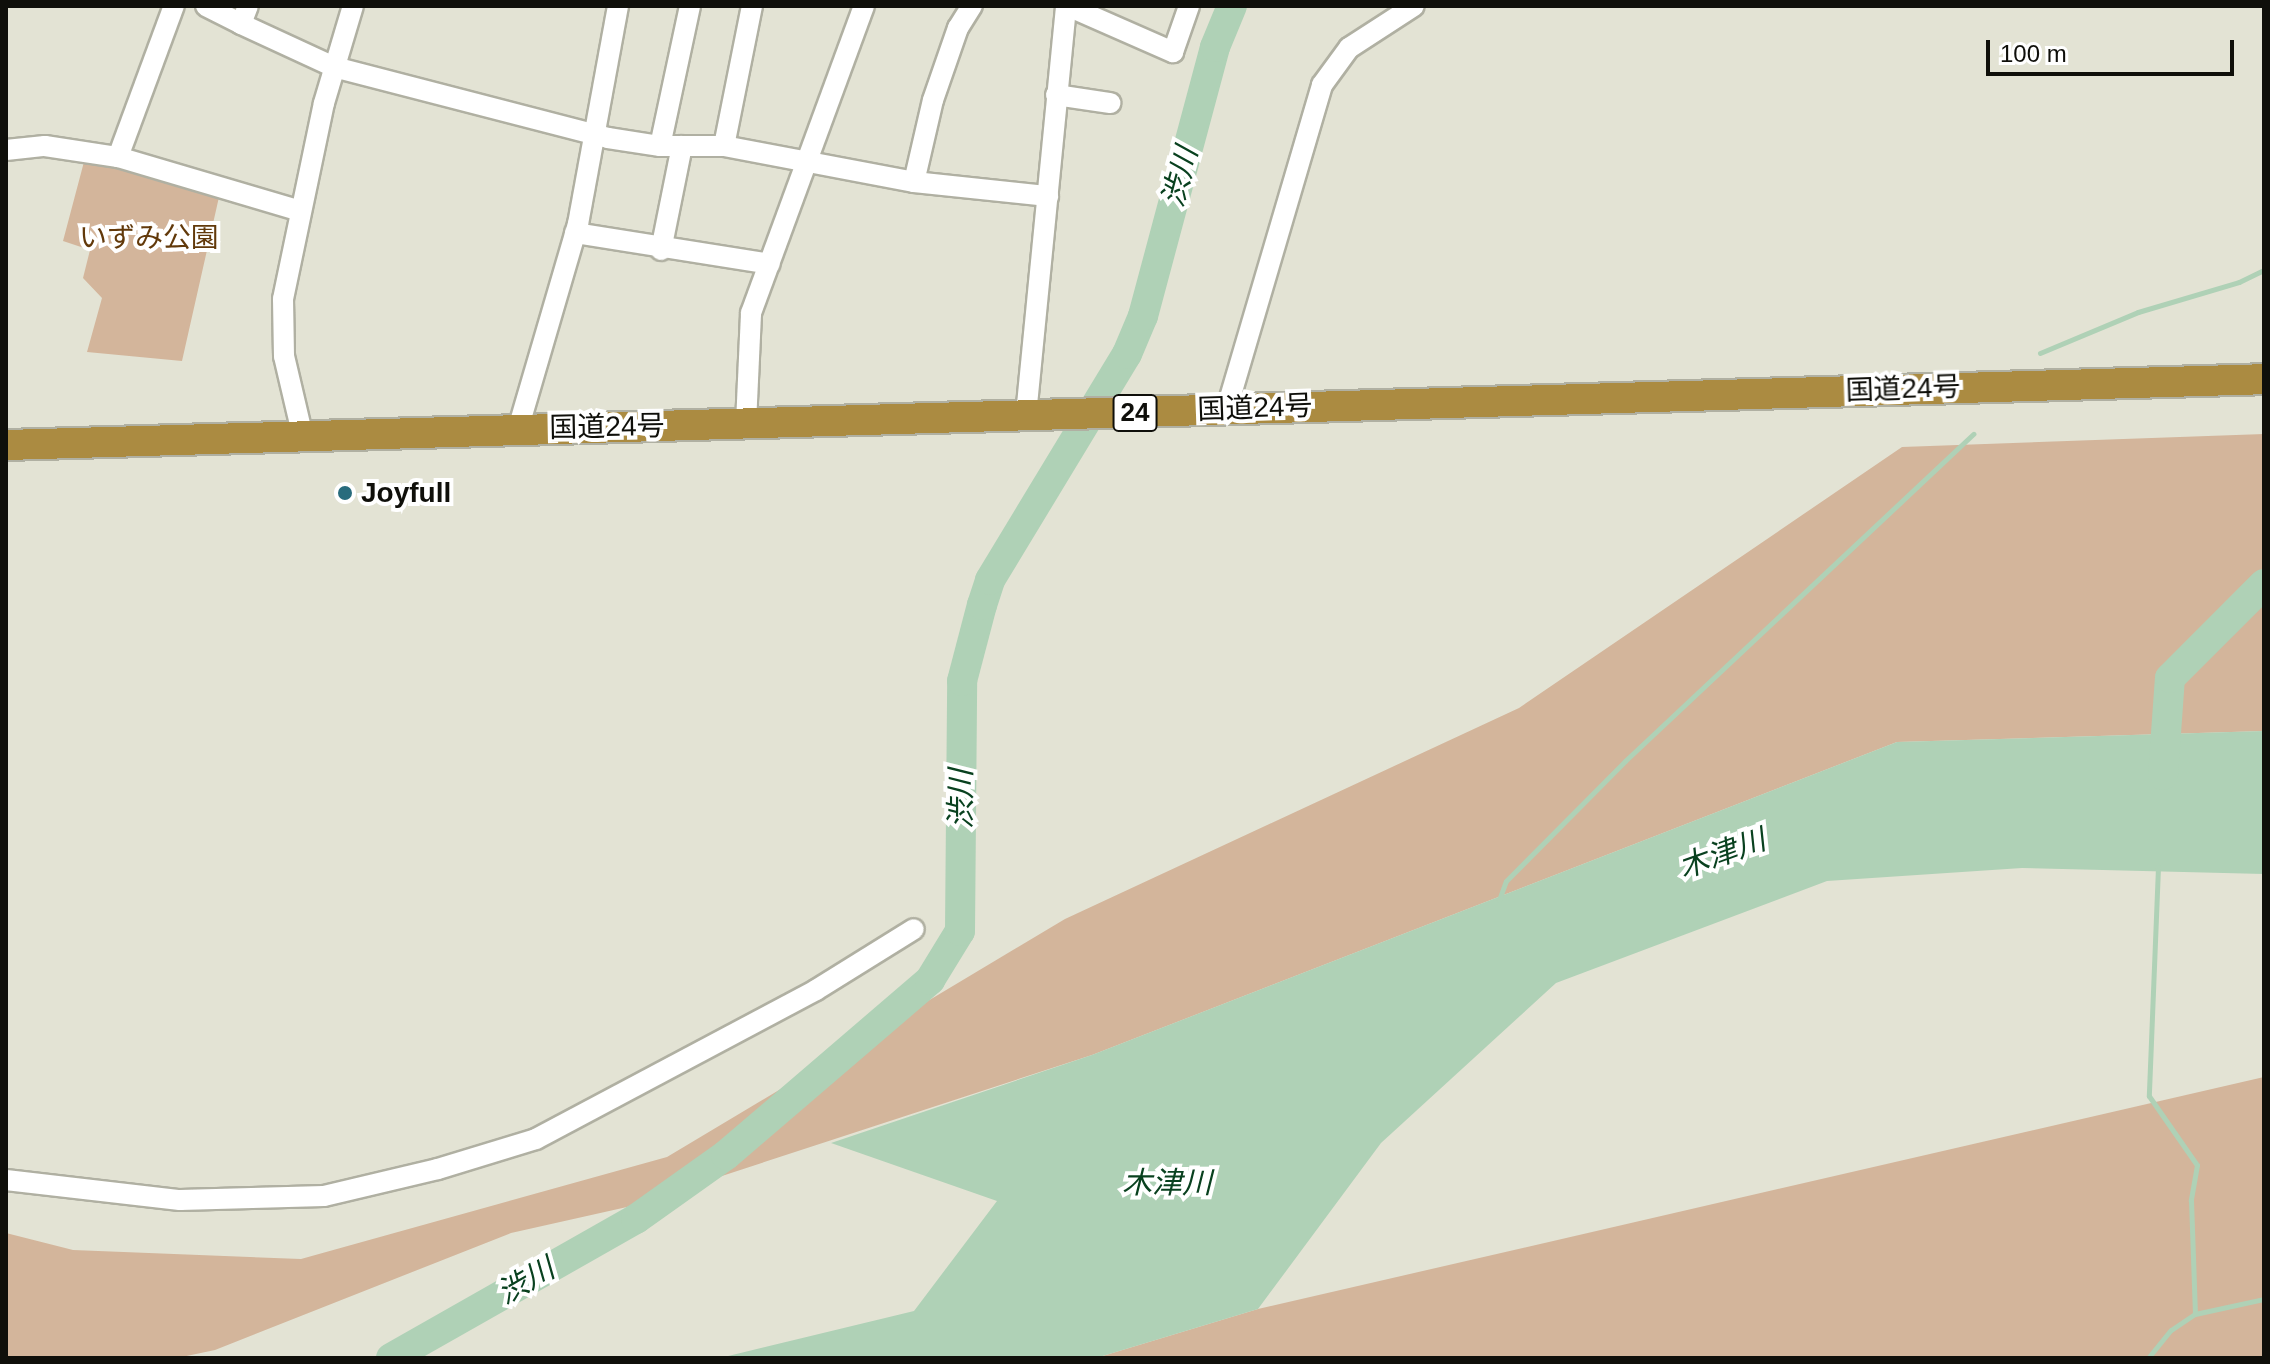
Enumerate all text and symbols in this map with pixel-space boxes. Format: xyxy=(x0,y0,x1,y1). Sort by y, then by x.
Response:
scale bar xyxy=(1990,24,2238,74)
text: 100 m xyxy=(2000,40,2067,67)
water label: 渋川 xyxy=(1155,143,1205,211)
park label: いずみ公園 xyxy=(79,221,219,255)
street label: 国道24号 xyxy=(1845,370,1961,408)
street label: 国道24号 xyxy=(1197,389,1313,427)
road number: 24 xyxy=(1111,391,1159,435)
street label: 国道24号 xyxy=(549,409,665,445)
place label: Joyfull xyxy=(361,476,451,510)
marker: Joyfull xyxy=(336,484,354,502)
water label: 渋川 xyxy=(943,769,979,829)
water label: 木津川 xyxy=(1674,822,1770,886)
water label: 木津川 xyxy=(1122,1165,1212,1201)
water label: 渋川 xyxy=(491,1250,561,1312)

